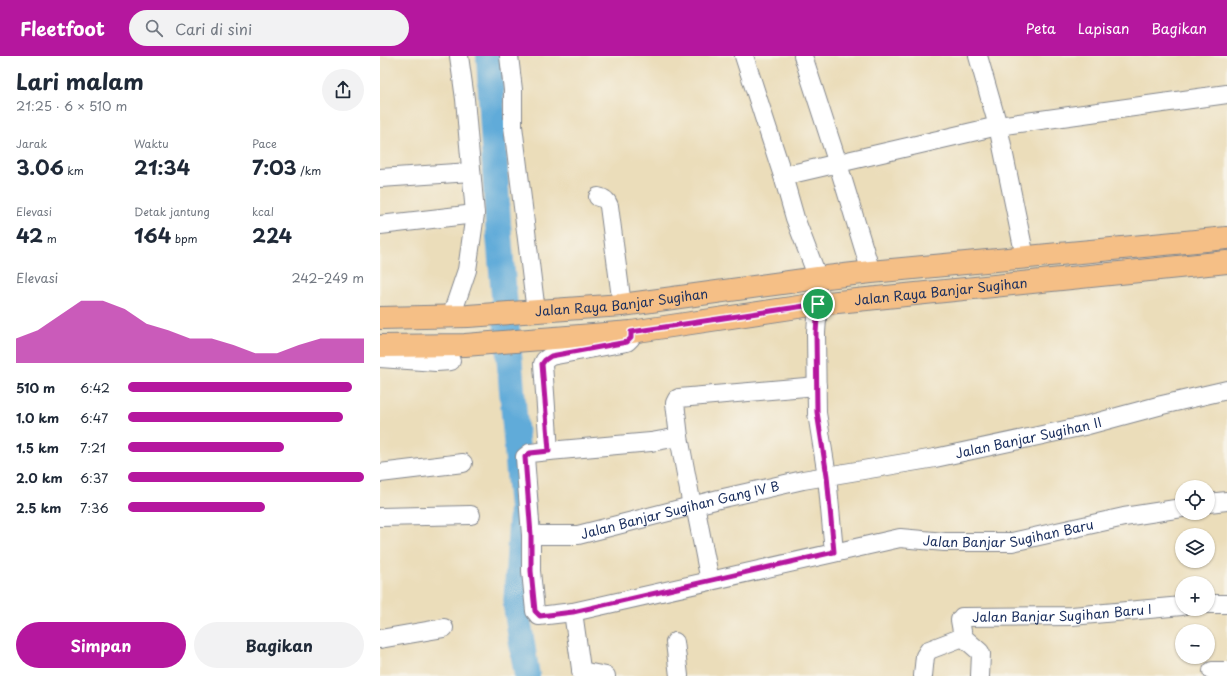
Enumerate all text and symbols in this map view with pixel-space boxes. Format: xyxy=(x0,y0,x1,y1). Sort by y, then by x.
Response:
search box xyxy=(129,10,409,46)
text: Fleetfoot xyxy=(20,14,105,42)
icon: search xyxy=(143,17,165,39)
text: Cari di sini xyxy=(175,17,252,40)
text: Peta xyxy=(1026,18,1056,39)
text: Lapisan xyxy=(1078,18,1129,39)
text: Bagikan xyxy=(1151,18,1207,39)
text: Lari malam xyxy=(16,64,144,97)
button: share xyxy=(322,69,364,111)
text: 21:25 · 6 × 510 m xyxy=(16,96,127,115)
text: Jarak xyxy=(16,135,47,152)
text: Waktu xyxy=(134,135,169,152)
text: Pace xyxy=(252,135,277,152)
text: 3.06 xyxy=(16,152,64,182)
text: 21:34 xyxy=(134,152,190,182)
text: 7:03 xyxy=(252,152,297,182)
text: km xyxy=(64,162,84,179)
text: /km xyxy=(297,162,321,179)
text: Elevasi xyxy=(16,203,52,220)
text: Detak jantung xyxy=(134,203,210,220)
text: kcal xyxy=(252,203,274,220)
text: 42 xyxy=(16,220,43,250)
text: 164 xyxy=(134,220,171,250)
text: 224 xyxy=(252,220,292,250)
text: m xyxy=(43,230,57,247)
text: bpm xyxy=(171,230,198,247)
text: Elevasi xyxy=(16,268,58,287)
text: 242–249 m xyxy=(291,268,364,287)
street label: Jalan Raya Banjar Sugihan xyxy=(853,273,1028,309)
street label: Jalan Raya Banjar Sugihan xyxy=(534,283,709,320)
pin xyxy=(801,287,835,321)
icon: arrive xyxy=(807,293,829,315)
text: 510 m xyxy=(16,378,55,397)
text: 6:42 xyxy=(80,378,110,397)
text: 1.0 km xyxy=(16,408,59,427)
text: 6:47 xyxy=(80,408,108,427)
street label: Jalan Banjar Sugihan II xyxy=(953,412,1103,462)
text: 1.5 km xyxy=(16,438,59,457)
text: 7:21 xyxy=(80,438,106,457)
text: 2.0 km xyxy=(16,468,63,487)
text: 6:37 xyxy=(80,468,108,487)
street label: Jalan Banjar Sugihan Gang IV B xyxy=(578,476,781,543)
map controls xyxy=(1175,480,1215,664)
button: locate xyxy=(1175,480,1215,520)
text: 2.5 km xyxy=(16,498,61,517)
text: 7:36 xyxy=(80,498,109,517)
street label: Jalan Banjar Sugihan Baru xyxy=(922,514,1095,551)
button: layers xyxy=(1175,528,1215,568)
button: + xyxy=(1175,576,1215,616)
street label: Jalan Banjar Sugihan Baru I xyxy=(972,599,1153,626)
button: Simpan xyxy=(16,622,186,668)
button: Bagikan xyxy=(194,622,364,668)
button: − xyxy=(1175,624,1215,664)

